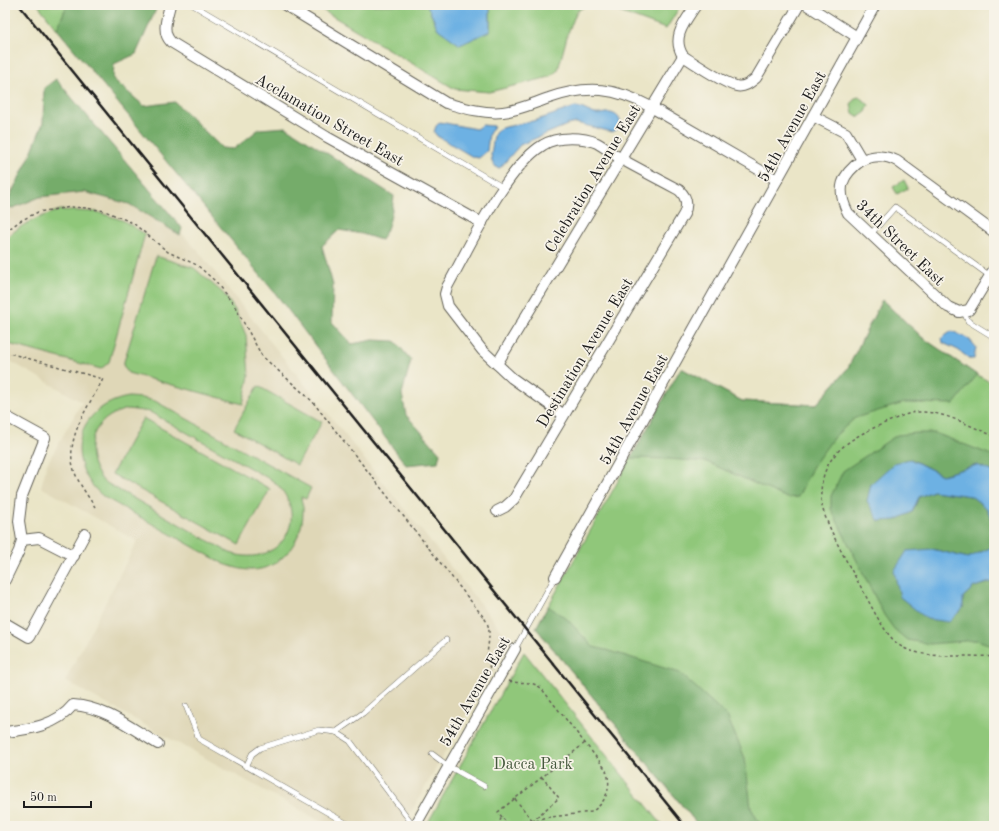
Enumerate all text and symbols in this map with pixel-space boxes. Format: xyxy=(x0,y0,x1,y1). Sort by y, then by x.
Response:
street label: 54th Avenue East xyxy=(756,68,830,185)
street label: Acclamation Street East xyxy=(252,72,406,170)
street label: Celebration Avenue East xyxy=(543,102,645,256)
street label: 34th Street East xyxy=(852,197,947,290)
street label: Destination Avenue East xyxy=(535,275,637,430)
street label: 54th Avenue East xyxy=(598,351,672,468)
street label: 54th Avenue East xyxy=(438,634,514,750)
park label: Dacca Park xyxy=(493,757,573,773)
scale bar xyxy=(24,783,91,809)
text: 50 m xyxy=(30,791,57,804)

